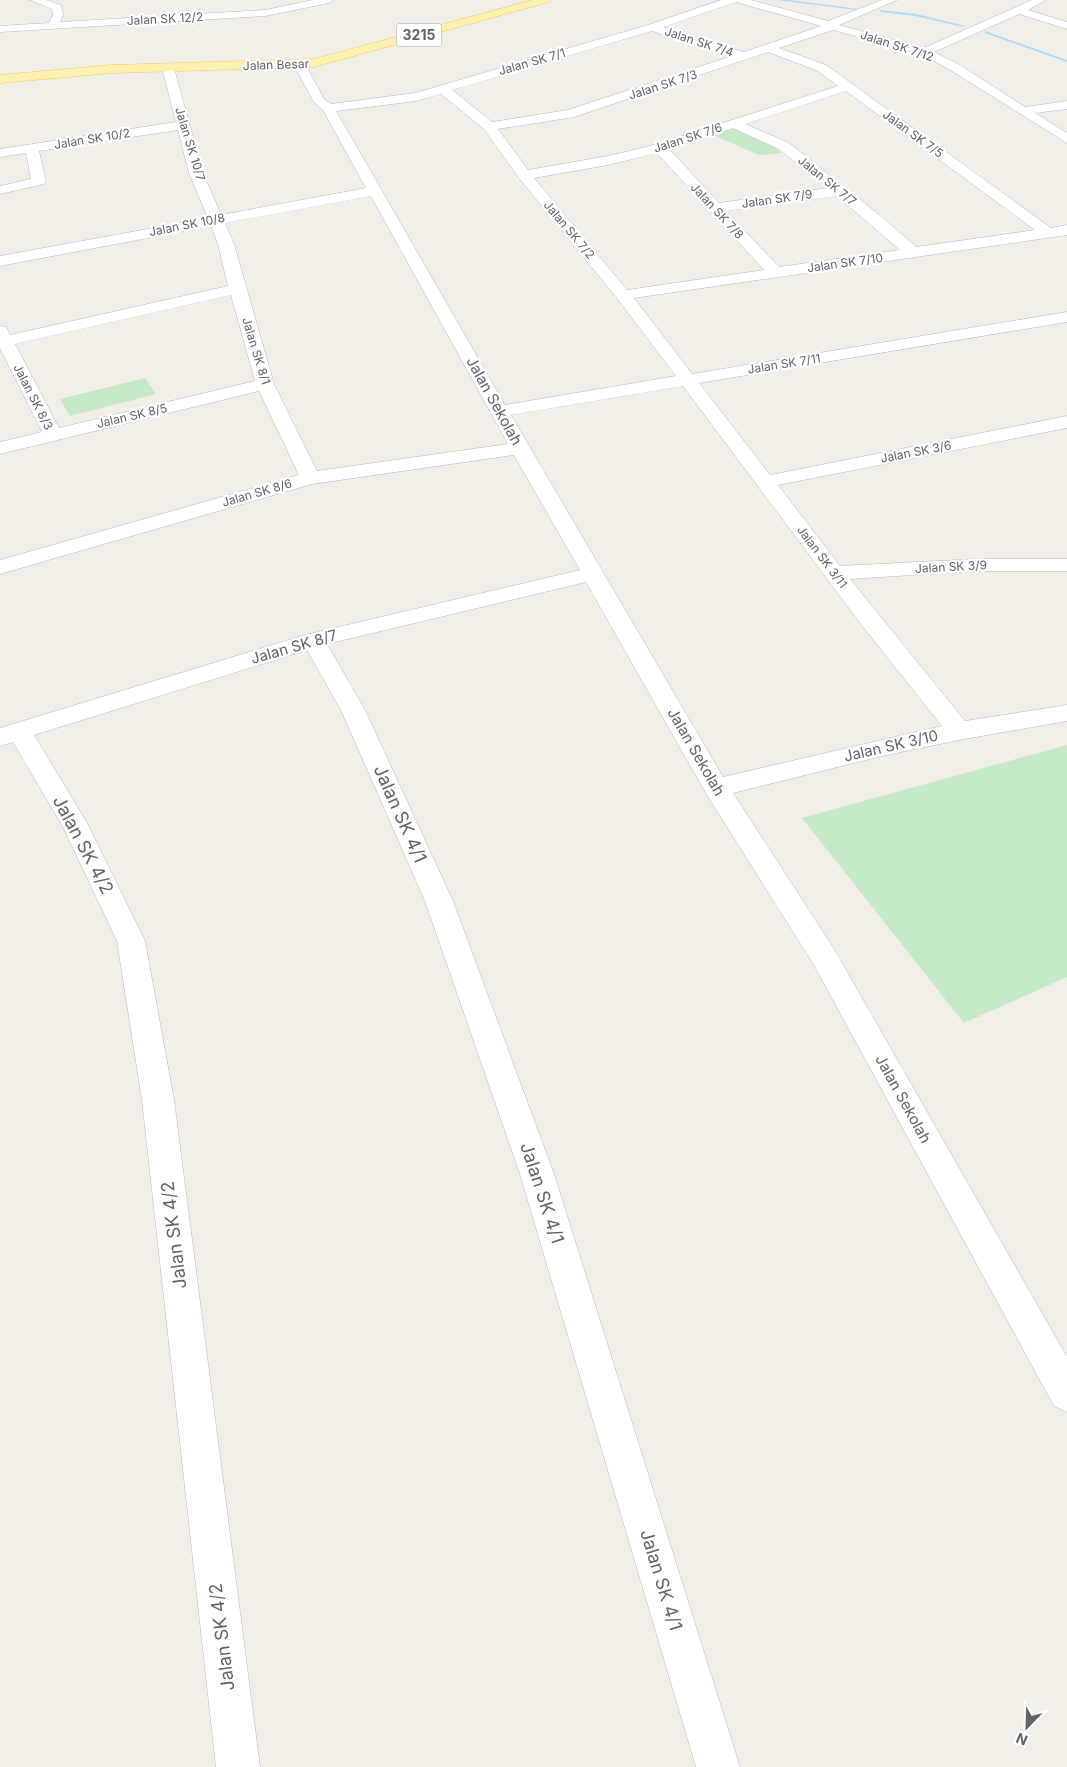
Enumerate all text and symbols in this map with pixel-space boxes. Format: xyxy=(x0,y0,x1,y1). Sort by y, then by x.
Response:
street label: Jalan SK 12/2 xyxy=(126,9,204,28)
street label: Jalan SK 7/4 xyxy=(663,23,736,60)
road number: 3215 xyxy=(396,24,442,46)
street label: Jalan SK 7/12 xyxy=(859,27,936,64)
street label: Jalan SK 7/1 xyxy=(497,45,567,78)
street label: Jalan Besar xyxy=(243,56,310,73)
street label: Jalan SK 7/3 xyxy=(627,66,699,103)
street label: Jalan SK 10/7 xyxy=(172,105,209,183)
street label: Jalan SK 7/5 xyxy=(880,107,947,161)
street label: Jalan SK 7/6 xyxy=(652,119,724,156)
street label: Jalan SK 10/2 xyxy=(53,125,131,152)
street label: Jalan SK 7/7 xyxy=(795,153,860,209)
street label: Jalan SK 7/8 xyxy=(688,179,747,242)
street label: Jalan SK 7/9 xyxy=(741,186,813,211)
street label: Jalan SK 7/2 xyxy=(541,198,598,262)
street label: Jalan SK 10/8 xyxy=(148,210,226,239)
street label: Jalan SK 7/10 xyxy=(806,250,884,275)
street label: Jalan SK 8/1 xyxy=(239,315,274,386)
street label: Jalan SK 7/11 xyxy=(746,350,822,377)
street label: Jalan Sekolah xyxy=(462,353,527,448)
street label: Jalan SK 8/3 xyxy=(10,361,56,432)
street label: Jalan SK 8/5 xyxy=(95,400,169,431)
street label: Jalan SK 3/6 xyxy=(879,437,953,466)
street label: Jalan SK 8/6 xyxy=(220,475,294,510)
street label: Jalan SK 3/11 xyxy=(794,522,851,591)
street label: Jalan SK 3/9 xyxy=(915,557,987,576)
street label: Jalan SK 8/7 xyxy=(248,625,339,668)
street label: Jalan Sekolah xyxy=(664,704,729,799)
street label: Jalan SK 3/10 xyxy=(842,725,940,766)
street label: Jalan SK 4/1 xyxy=(370,762,431,866)
street label: Jalan SK 4/2 xyxy=(49,792,118,898)
street label: Jalan Sekolah xyxy=(871,1051,936,1146)
street label: Jalan SK 4/1 xyxy=(516,1140,569,1246)
street label: Jalan SK 4/2 xyxy=(156,1180,191,1290)
street label: Jalan SK 4/1 xyxy=(636,1527,687,1633)
street label: Jalan SK 4/2 xyxy=(204,1582,239,1692)
north arrow xyxy=(1002,1702,1052,1752)
text: N xyxy=(1013,1730,1030,1749)

